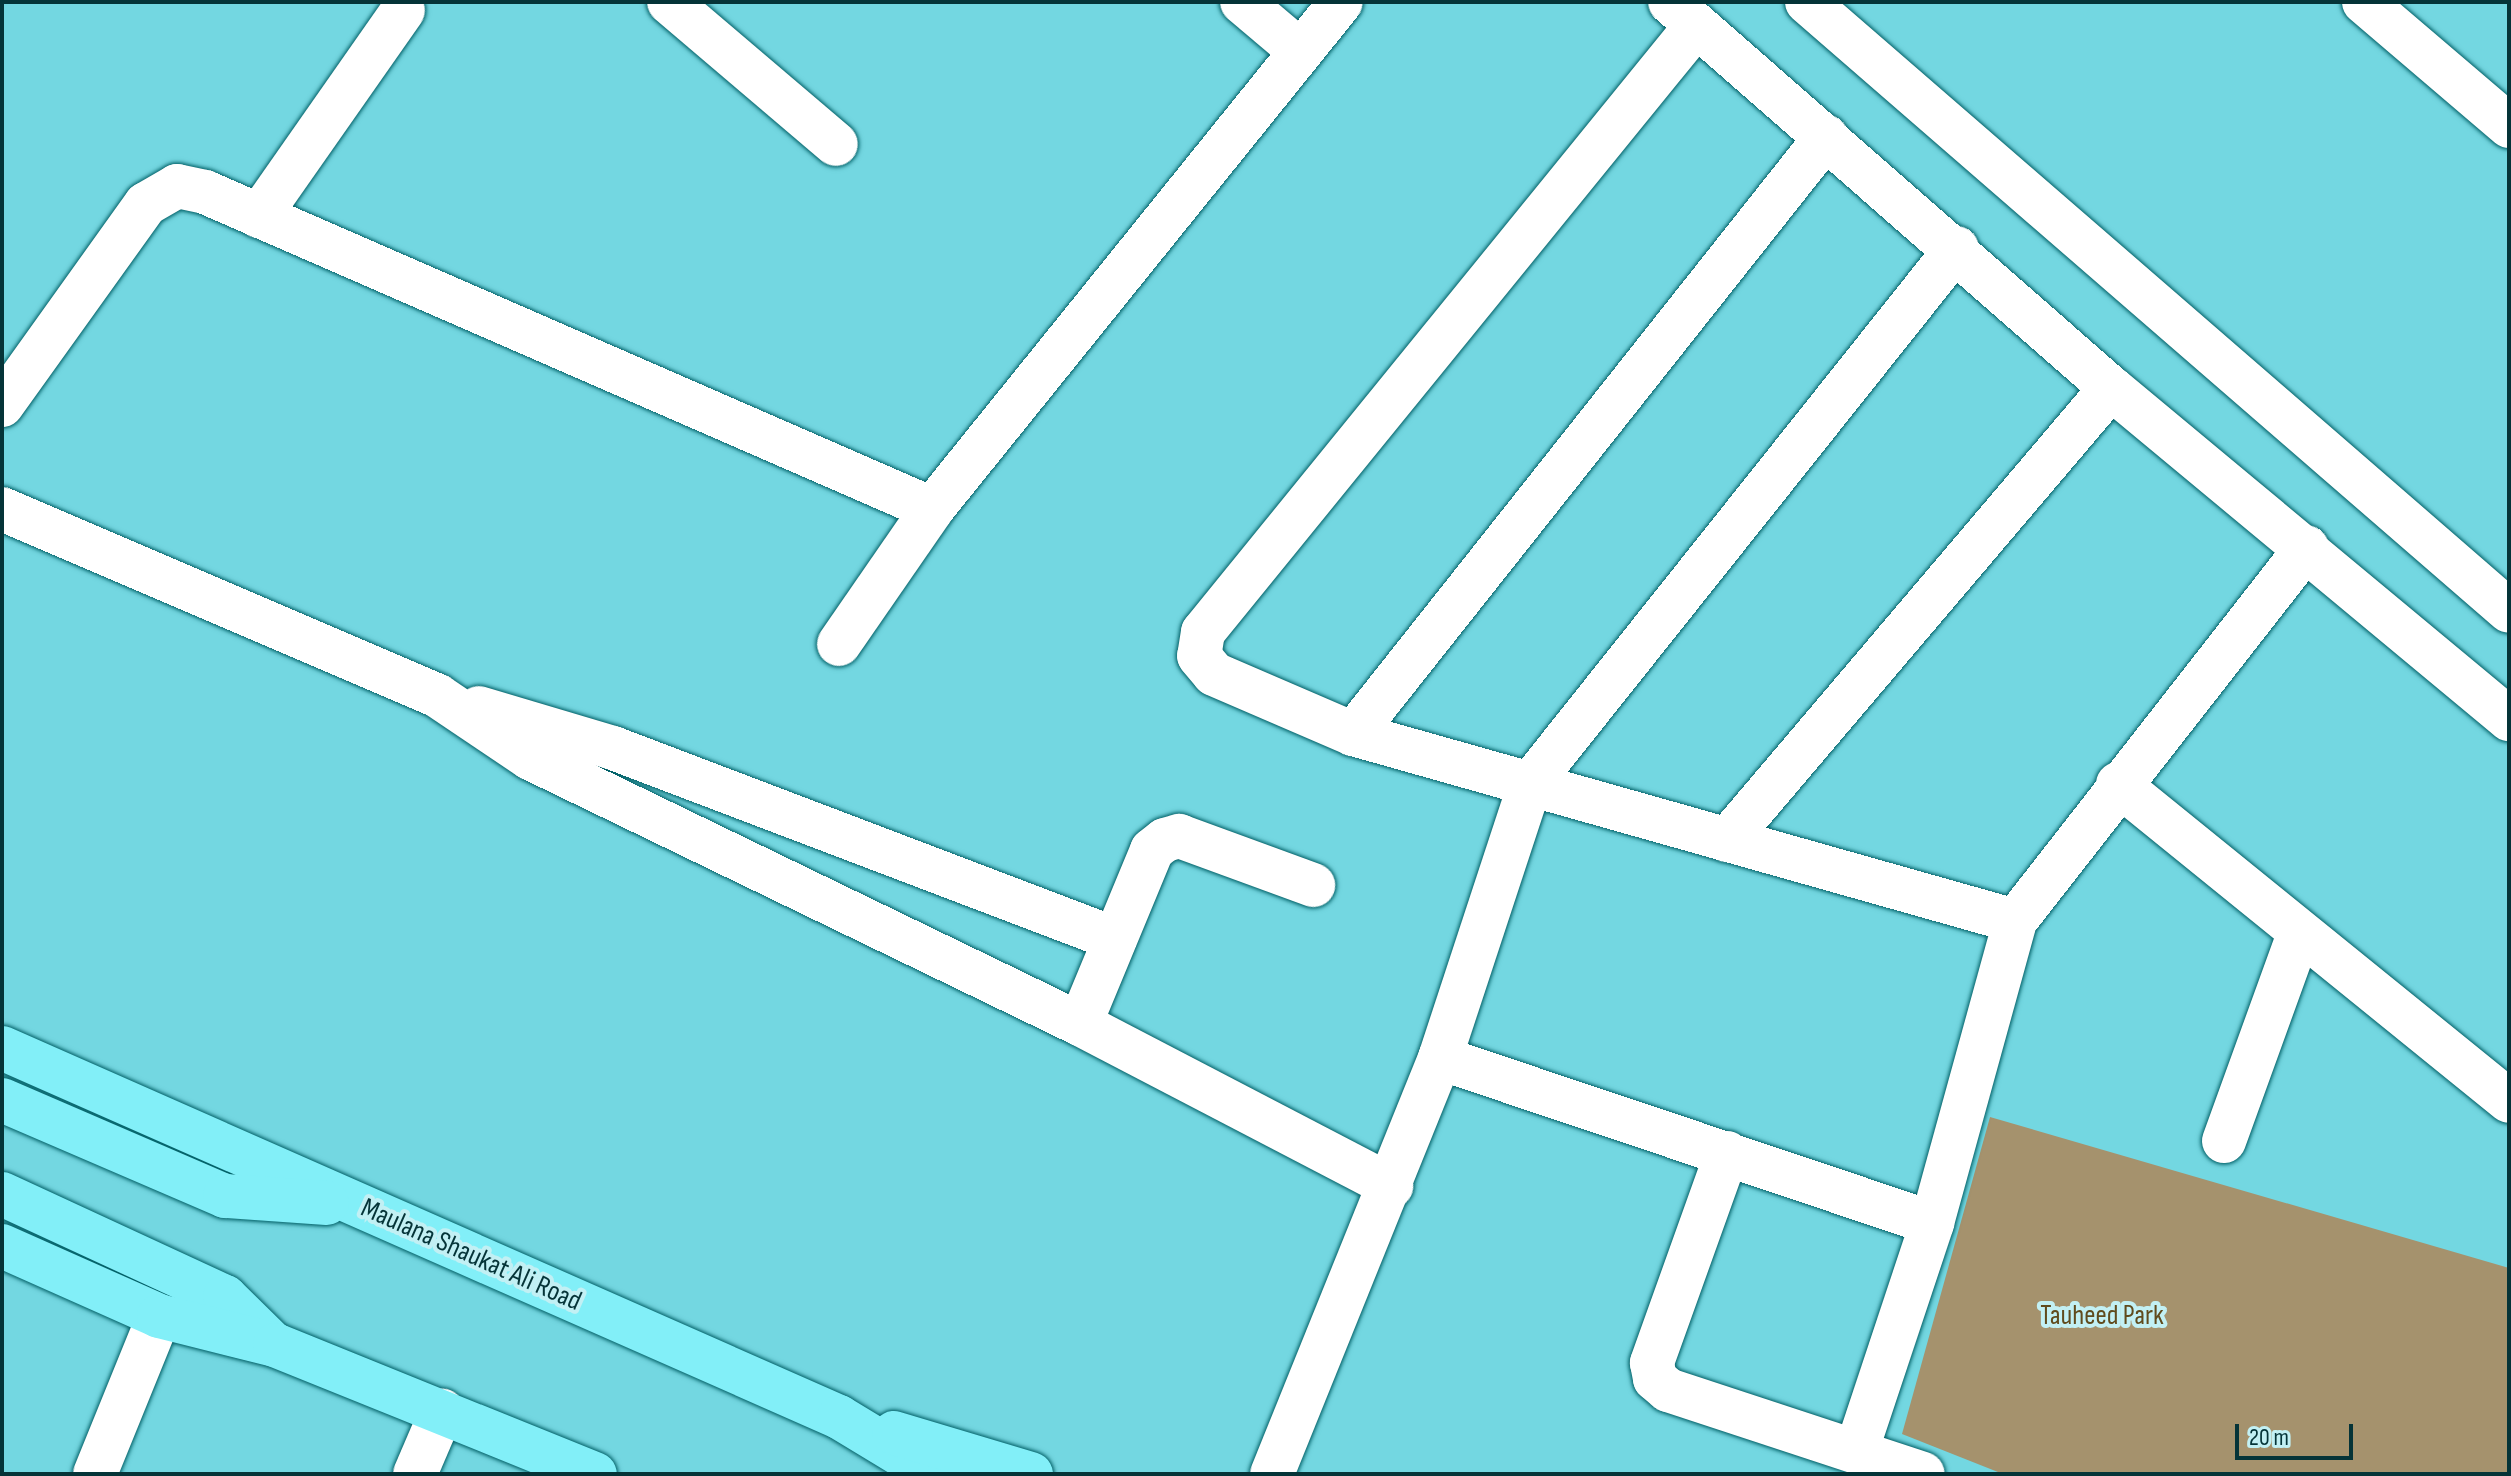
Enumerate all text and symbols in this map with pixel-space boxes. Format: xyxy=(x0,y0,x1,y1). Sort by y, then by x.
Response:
street label: Maulana Shaukat Ali Road xyxy=(356,1191,586,1319)
park label: Tauheed Park xyxy=(2040,1299,2164,1333)
scale bar xyxy=(2239,1408,2357,1458)
text: 20 m xyxy=(2249,1423,2289,1452)

